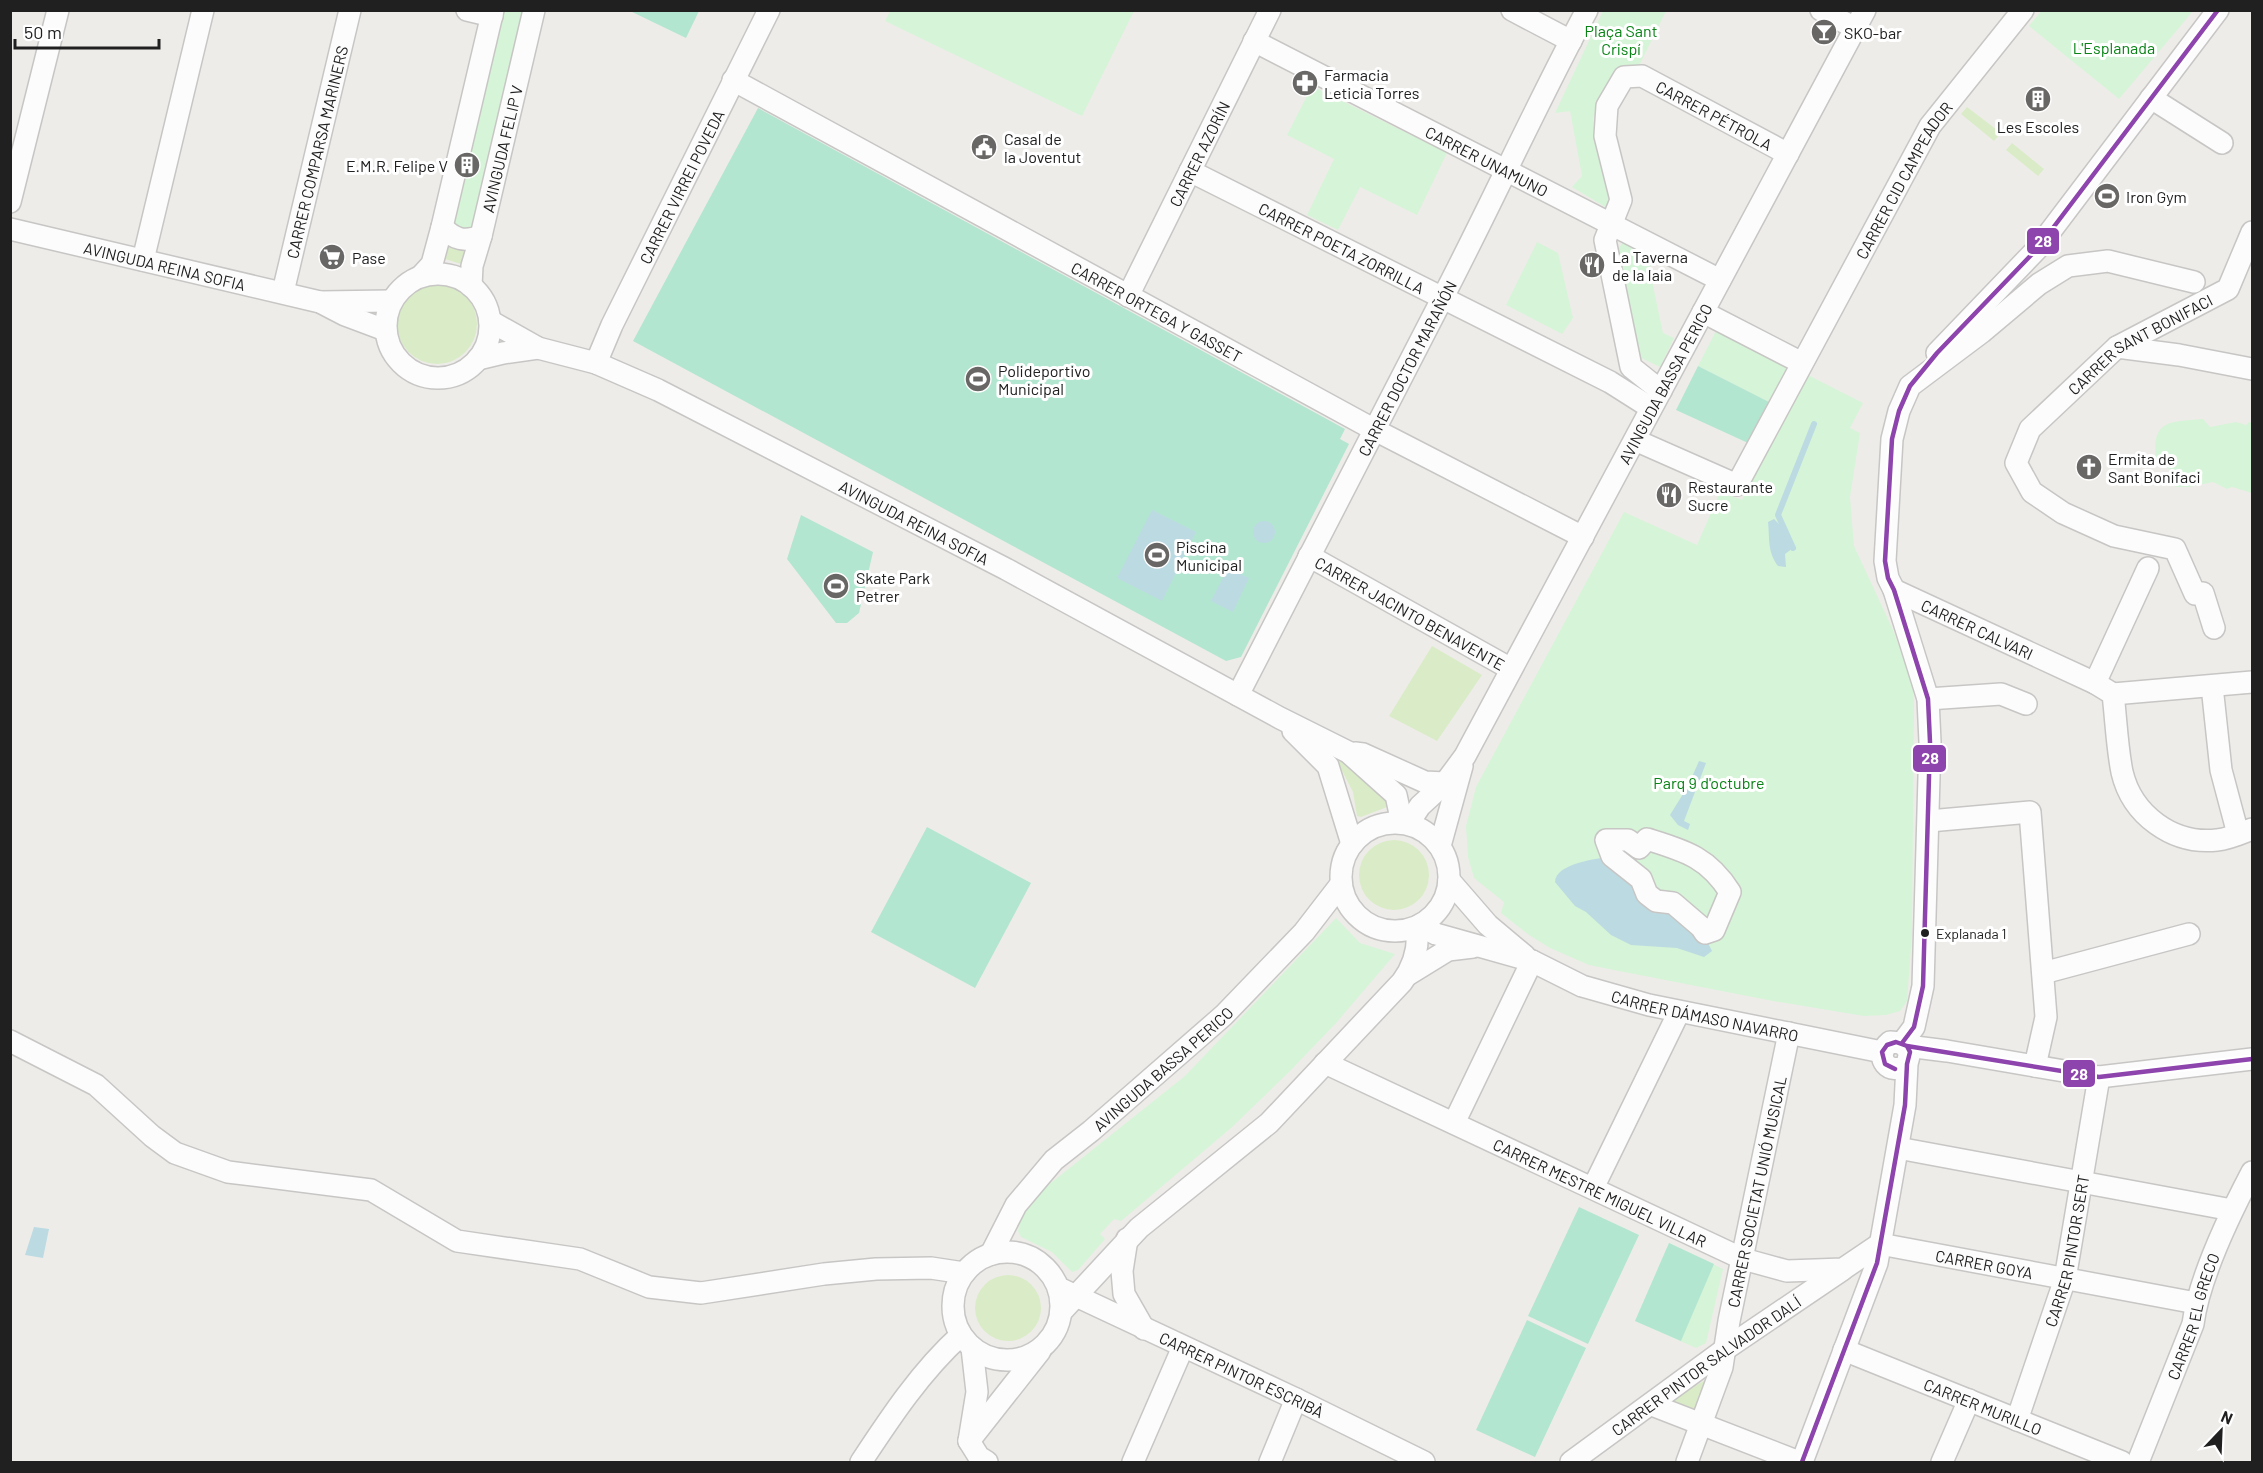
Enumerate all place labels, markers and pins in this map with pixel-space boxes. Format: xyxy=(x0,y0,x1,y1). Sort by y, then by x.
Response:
bar icon: SKO-bar xyxy=(1809,17,1839,47)
place label: SKO-bar xyxy=(1844,23,1902,42)
place label: Farmacia Leticia Torres xyxy=(1324,65,1420,102)
pharmacy icon: Farmacia Leticia Torres xyxy=(1290,68,1320,98)
building icon: Les Escoles xyxy=(2023,84,2053,114)
place label: Les Escoles xyxy=(1997,117,2079,136)
place label: Casal de la Joventut xyxy=(1004,129,1081,166)
public building icon: Casal de la Joventut xyxy=(969,132,999,162)
building icon: E.M.R. Felipe V xyxy=(452,150,482,180)
place label: E.M.R. Felipe V xyxy=(346,156,448,175)
sports icon: Iron Gym xyxy=(2092,181,2122,211)
place label: Iron Gym xyxy=(2126,187,2187,206)
supermarket icon: Pase xyxy=(317,242,347,272)
place label: La Taverna de la Iaia xyxy=(1612,247,1688,284)
place label: Pase xyxy=(352,248,386,267)
restaurant icon: La Taverna de la Iaia xyxy=(1577,250,1607,280)
place label: Polideportivo Municipal xyxy=(998,361,1090,398)
sports icon: Polideportivo Municipal xyxy=(963,364,993,394)
place label: Ermita de Sant Bonifaci xyxy=(2108,449,2201,486)
church icon: Ermita de Sant Bonifaci xyxy=(2074,452,2104,482)
place label: Restaurante Sucre xyxy=(1688,477,1773,514)
restaurant icon: Restaurante Sucre xyxy=(1654,480,1684,510)
place label: Piscina Municipal xyxy=(1176,537,1242,574)
sports icon: Piscina Municipal xyxy=(1142,540,1172,570)
place label: Skate Park Petrer xyxy=(856,568,930,605)
sports icon: Skate Park Petrer xyxy=(821,571,851,601)
place label: Explanada 1 xyxy=(1936,925,2006,942)
marker: Explanada 1 xyxy=(1919,927,1931,939)

